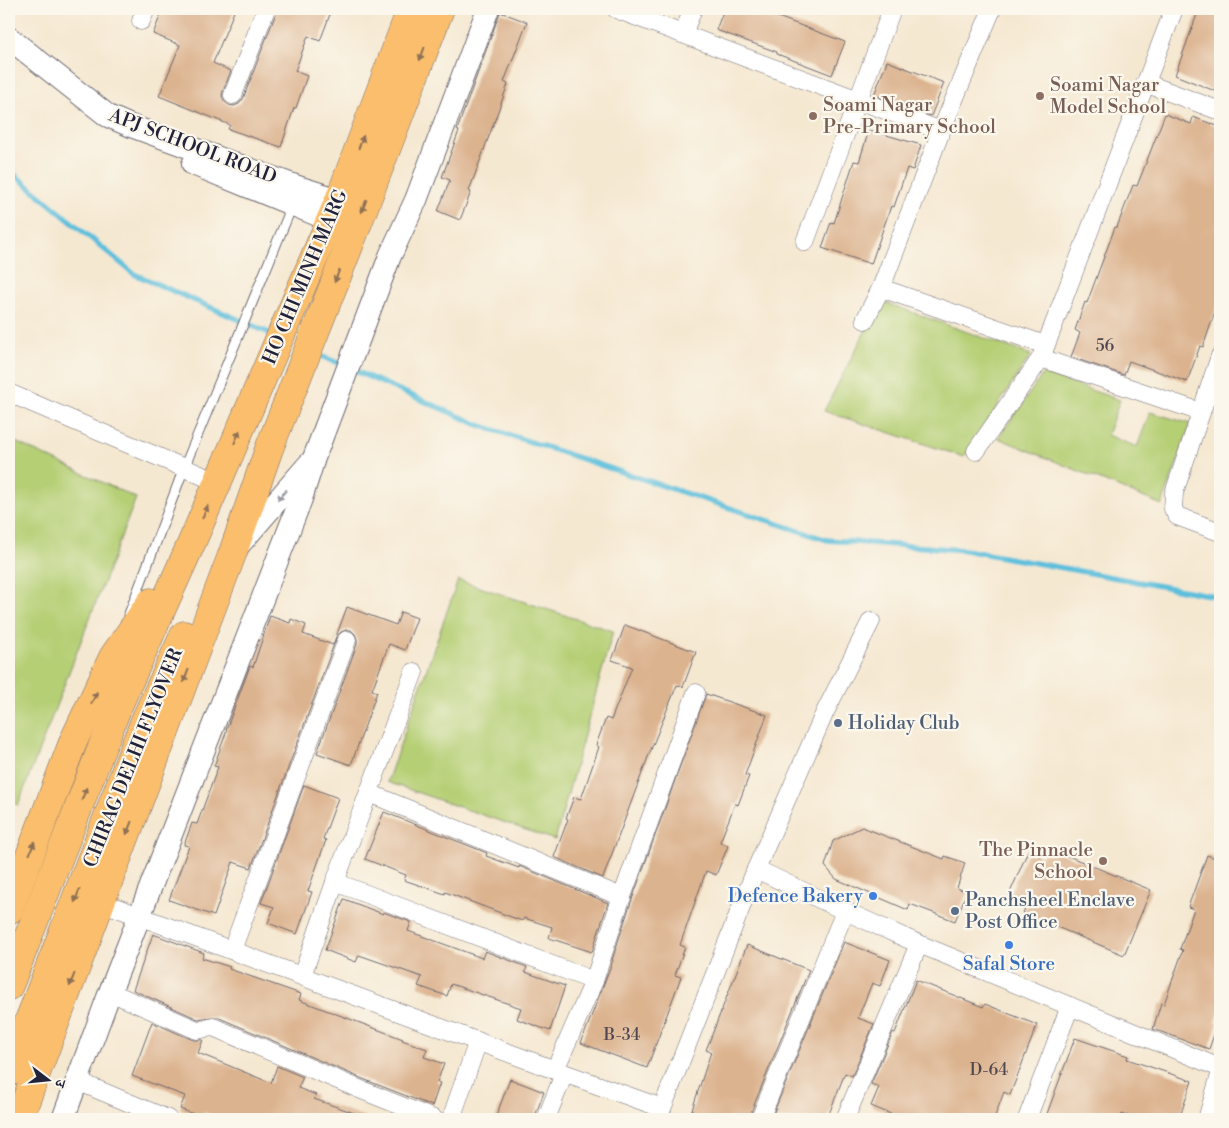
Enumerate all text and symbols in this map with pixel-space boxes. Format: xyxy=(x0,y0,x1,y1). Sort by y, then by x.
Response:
one-way arrow xyxy=(418,47,426,62)
place label: Soami Nagar Model School xyxy=(1050,73,1166,119)
marker: Soami Nagar Model School xyxy=(1034,90,1046,102)
place label: Soami Nagar Pre-Primary School xyxy=(823,93,996,139)
street label: APJ SCHOOL ROAD xyxy=(105,103,280,189)
marker: Soami Nagar Pre-Primary School xyxy=(807,110,819,122)
one-way arrow xyxy=(357,134,365,149)
street label: HO CHI MINH MARG xyxy=(257,186,353,368)
one-way arrow xyxy=(360,199,368,214)
one-way arrow xyxy=(333,269,341,284)
house number: 56 xyxy=(1096,336,1115,356)
one-way arrow xyxy=(233,430,241,444)
one-way arrow xyxy=(277,488,288,501)
one-way arrow xyxy=(201,505,209,519)
street label: CHIRAG DELHI FLYOVER xyxy=(78,644,188,871)
one-way arrow xyxy=(182,669,190,684)
one-way arrow xyxy=(90,691,98,705)
place label: Holiday Club xyxy=(848,711,960,735)
marker: Holiday Club xyxy=(832,717,844,729)
one-way arrow xyxy=(80,786,88,801)
one-way arrow xyxy=(125,821,133,836)
place label: The Pinnacle School xyxy=(979,838,1093,884)
one-way arrow xyxy=(28,840,36,855)
marker: The Pinnacle School xyxy=(1097,855,1109,867)
place label: Defence Bakery xyxy=(728,884,864,908)
place label: Panchsheel Enclave Post Office xyxy=(965,888,1135,934)
one-way arrow xyxy=(73,889,81,904)
marker: Defence Bakery xyxy=(867,890,879,902)
marker: Panchsheel Enclave Post Office xyxy=(949,905,961,917)
marker: Safal Store xyxy=(1003,939,1015,951)
place label: Safal Store xyxy=(963,952,1055,976)
one-way arrow xyxy=(67,973,75,987)
house number: B-34 xyxy=(603,1025,641,1045)
north arrow xyxy=(22,1056,72,1106)
house number: D-64 xyxy=(970,1060,1009,1080)
text: उ xyxy=(50,1076,69,1090)

